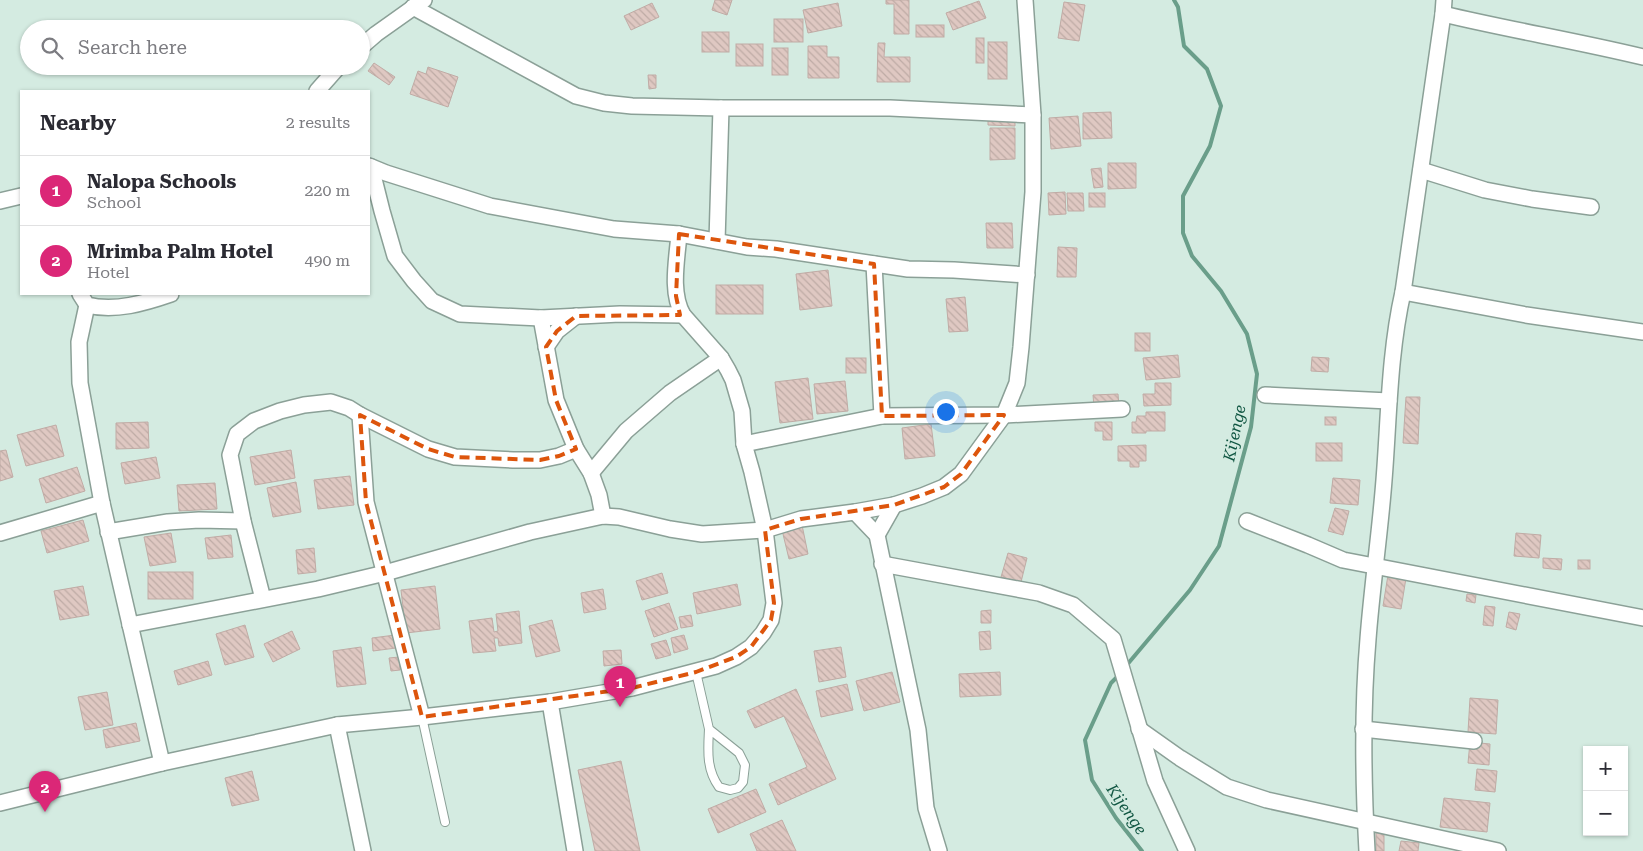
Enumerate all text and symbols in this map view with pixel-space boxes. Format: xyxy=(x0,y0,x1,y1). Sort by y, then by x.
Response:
search box xyxy=(20,20,370,75)
icon: search xyxy=(38,34,66,62)
text: Search here xyxy=(78,36,187,59)
text: Nearby xyxy=(40,111,116,135)
text: 2 results xyxy=(286,113,350,132)
text: Nalopa Schools xyxy=(87,170,236,193)
text: 1 xyxy=(52,181,60,200)
text: 220 m xyxy=(304,181,350,200)
text: School xyxy=(87,193,141,212)
text: Mrimba Palm Hotel xyxy=(87,240,273,263)
text: 2 xyxy=(52,251,60,270)
text: 490 m xyxy=(304,251,350,270)
text: Hotel xyxy=(87,263,129,282)
your location xyxy=(933,399,959,425)
water label: Kijenge xyxy=(1219,403,1250,464)
pin: 1 xyxy=(604,666,636,707)
map controls xyxy=(1583,746,1628,836)
button: + xyxy=(1583,746,1628,791)
pin: 2 xyxy=(29,771,61,812)
water label: Kijenge xyxy=(1102,780,1151,838)
button: − xyxy=(1583,791,1628,836)

